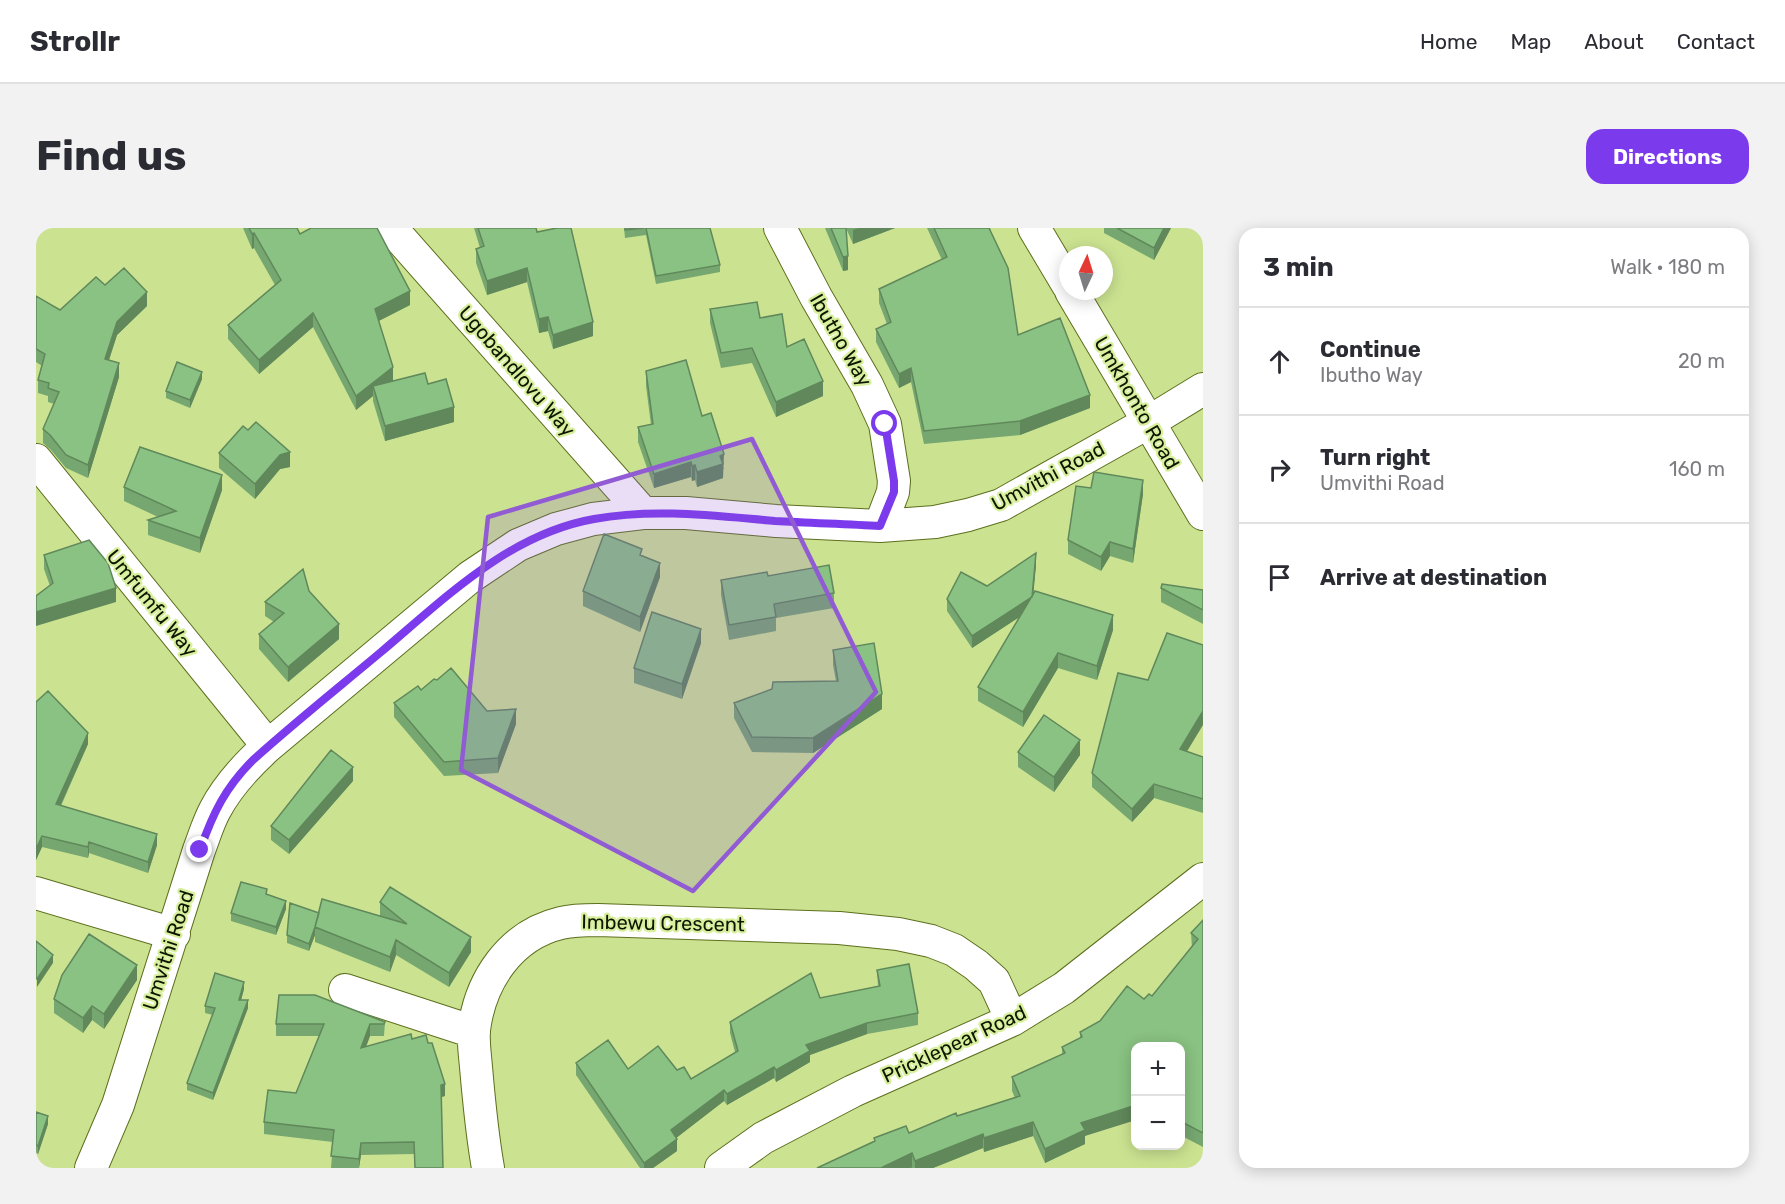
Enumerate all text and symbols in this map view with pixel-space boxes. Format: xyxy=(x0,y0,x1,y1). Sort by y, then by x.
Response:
text: Strollr xyxy=(30,25,120,58)
text: Home xyxy=(1420,29,1477,54)
text: Map xyxy=(1510,29,1551,54)
text: About xyxy=(1584,29,1644,54)
text: Contact xyxy=(1677,29,1755,54)
button: Directions xyxy=(1586,129,1749,184)
text: Find us xyxy=(36,131,187,181)
north arrow xyxy=(1059,246,1113,300)
text: 3 min xyxy=(1263,252,1334,283)
text: Walk · 180 m xyxy=(1610,255,1725,279)
street label: Ibutho Way xyxy=(805,289,877,391)
street label: Ugobandlovu Way xyxy=(454,301,580,441)
street label: Umkhonto Road xyxy=(1089,332,1185,474)
text: Continue xyxy=(1320,336,1421,363)
icon: ahead xyxy=(1263,345,1296,378)
text: 20 m xyxy=(1678,349,1725,373)
text: Ibutho Way xyxy=(1320,363,1423,387)
route start xyxy=(871,410,897,436)
street label: Umvithi Road xyxy=(987,436,1109,516)
text: Turn right xyxy=(1320,444,1430,471)
icon: right xyxy=(1263,453,1296,486)
text: 160 m xyxy=(1669,457,1725,481)
text: Umvithi Road xyxy=(1320,471,1445,495)
street label: Umfumfu Way xyxy=(102,545,202,661)
icon: arrive xyxy=(1263,561,1296,594)
text: Arrive at destination xyxy=(1320,564,1547,591)
route end xyxy=(186,836,212,862)
street label: Umvithi Road xyxy=(137,887,199,1013)
street label: Imbewu Crescent xyxy=(581,910,745,936)
street label: Pricklepear Road xyxy=(878,1000,1030,1088)
map controls xyxy=(1131,1042,1185,1150)
button: + xyxy=(1131,1042,1185,1096)
button: − xyxy=(1131,1096,1185,1150)

